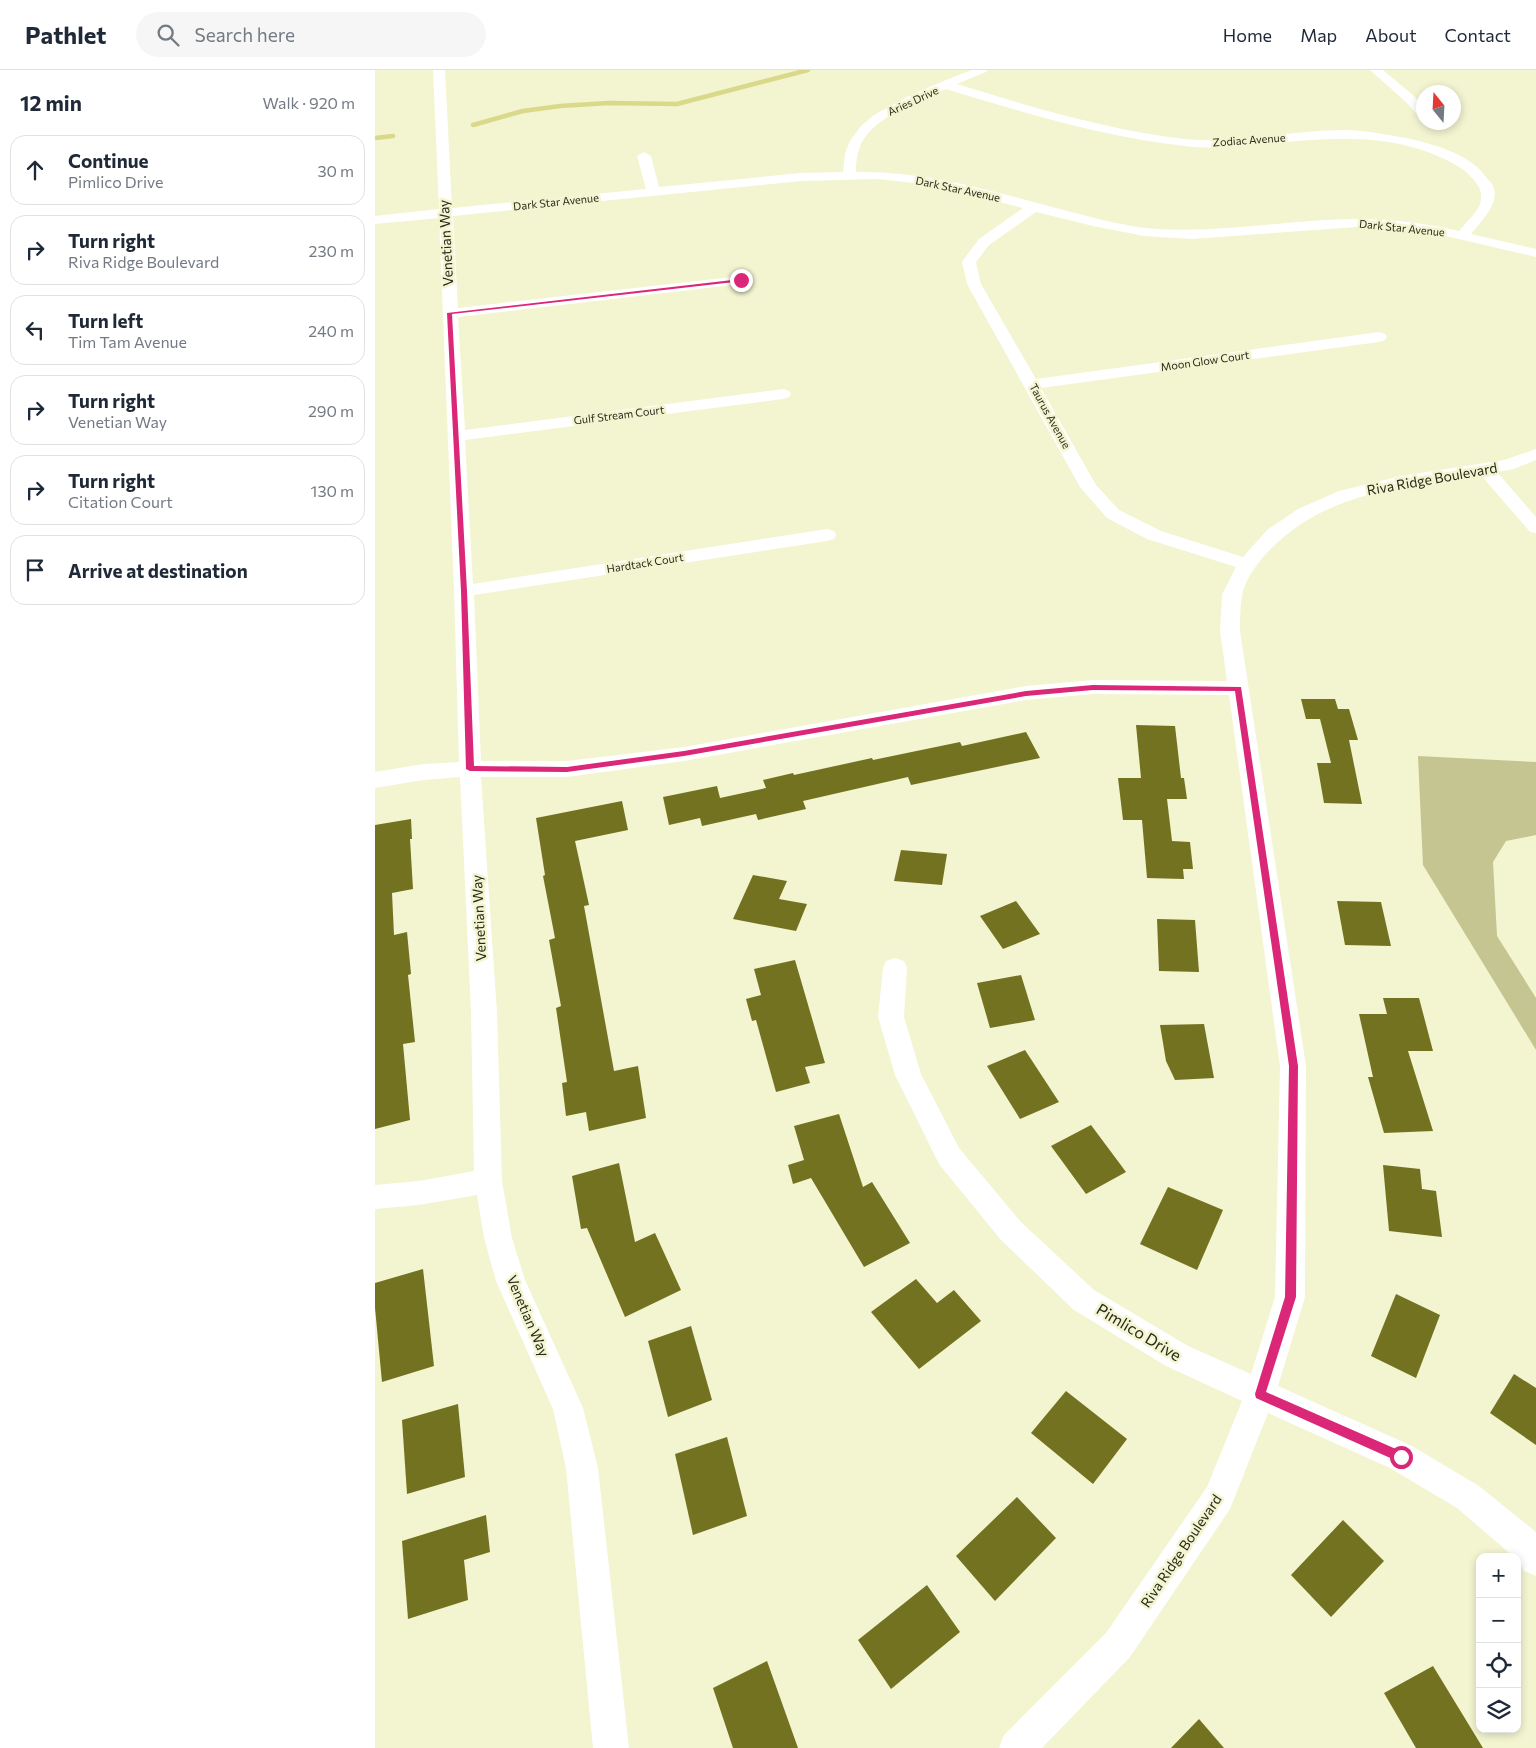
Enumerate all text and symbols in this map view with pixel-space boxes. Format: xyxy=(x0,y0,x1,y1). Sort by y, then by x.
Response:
search box xyxy=(136,12,486,57)
text: Pathlet xyxy=(25,20,106,49)
icon: search xyxy=(154,21,182,49)
text: Search here xyxy=(194,23,295,46)
text: Home xyxy=(1223,24,1272,46)
text: Map xyxy=(1300,24,1337,46)
text: About xyxy=(1365,24,1417,46)
text: Contact xyxy=(1445,24,1511,46)
street label: Aries Drive xyxy=(885,83,940,118)
north arrow xyxy=(1416,85,1461,130)
text: 12 min xyxy=(20,90,82,115)
text: Walk · 920 m xyxy=(263,93,355,112)
street label: Zodiac Avenue xyxy=(1212,130,1286,149)
text: Continue xyxy=(68,149,148,172)
icon: ahead xyxy=(21,156,49,184)
text: 30 m xyxy=(317,161,354,180)
text: Pimlico Drive xyxy=(68,172,163,191)
street label: Dark Star Avenue xyxy=(915,173,1002,204)
street label: Dark Star Avenue xyxy=(512,191,600,212)
street label: Venetian Way xyxy=(435,199,456,287)
street label: Dark Star Avenue xyxy=(1359,217,1446,238)
text: Turn right xyxy=(68,229,155,252)
icon: right xyxy=(21,236,49,264)
text: 230 m xyxy=(309,241,354,260)
text: Riva Ridge Boulevard xyxy=(68,252,219,271)
route end xyxy=(730,269,753,292)
text: Turn left xyxy=(68,309,143,332)
icon: left xyxy=(21,316,49,344)
text: 240 m xyxy=(308,321,354,340)
text: Tim Tam Avenue xyxy=(68,332,187,351)
street label: Moon Glow Court xyxy=(1160,348,1251,373)
street label: Taurus Avenue xyxy=(1027,381,1074,451)
text: Turn right xyxy=(68,389,155,412)
icon: right xyxy=(21,396,49,424)
text: 290 m xyxy=(308,401,354,420)
street label: Gulf Stream Court xyxy=(573,402,665,426)
text: Venetian Way xyxy=(68,412,167,431)
street label: Riva Ridge Boulevard xyxy=(1365,459,1499,498)
text: Turn right xyxy=(68,469,155,492)
icon: right xyxy=(21,476,49,504)
text: 130 m xyxy=(311,481,354,500)
text: Citation Court xyxy=(68,492,173,511)
street label: Hardtack Court xyxy=(606,550,685,575)
icon: arrive xyxy=(21,556,49,584)
text: Arrive at destination xyxy=(68,559,248,582)
street label: Venetian Way xyxy=(468,874,489,962)
street label: Venetian Way xyxy=(504,1273,553,1359)
street label: Pimlico Drive xyxy=(1093,1299,1185,1364)
route start xyxy=(1390,1446,1413,1469)
street label: Riva Ridge Boulevard xyxy=(1137,1491,1225,1610)
map controls xyxy=(1476,1553,1521,1733)
button: + xyxy=(1476,1553,1521,1598)
button: − xyxy=(1476,1598,1521,1643)
button: locate xyxy=(1476,1643,1521,1688)
button: layers xyxy=(1476,1688,1521,1733)

